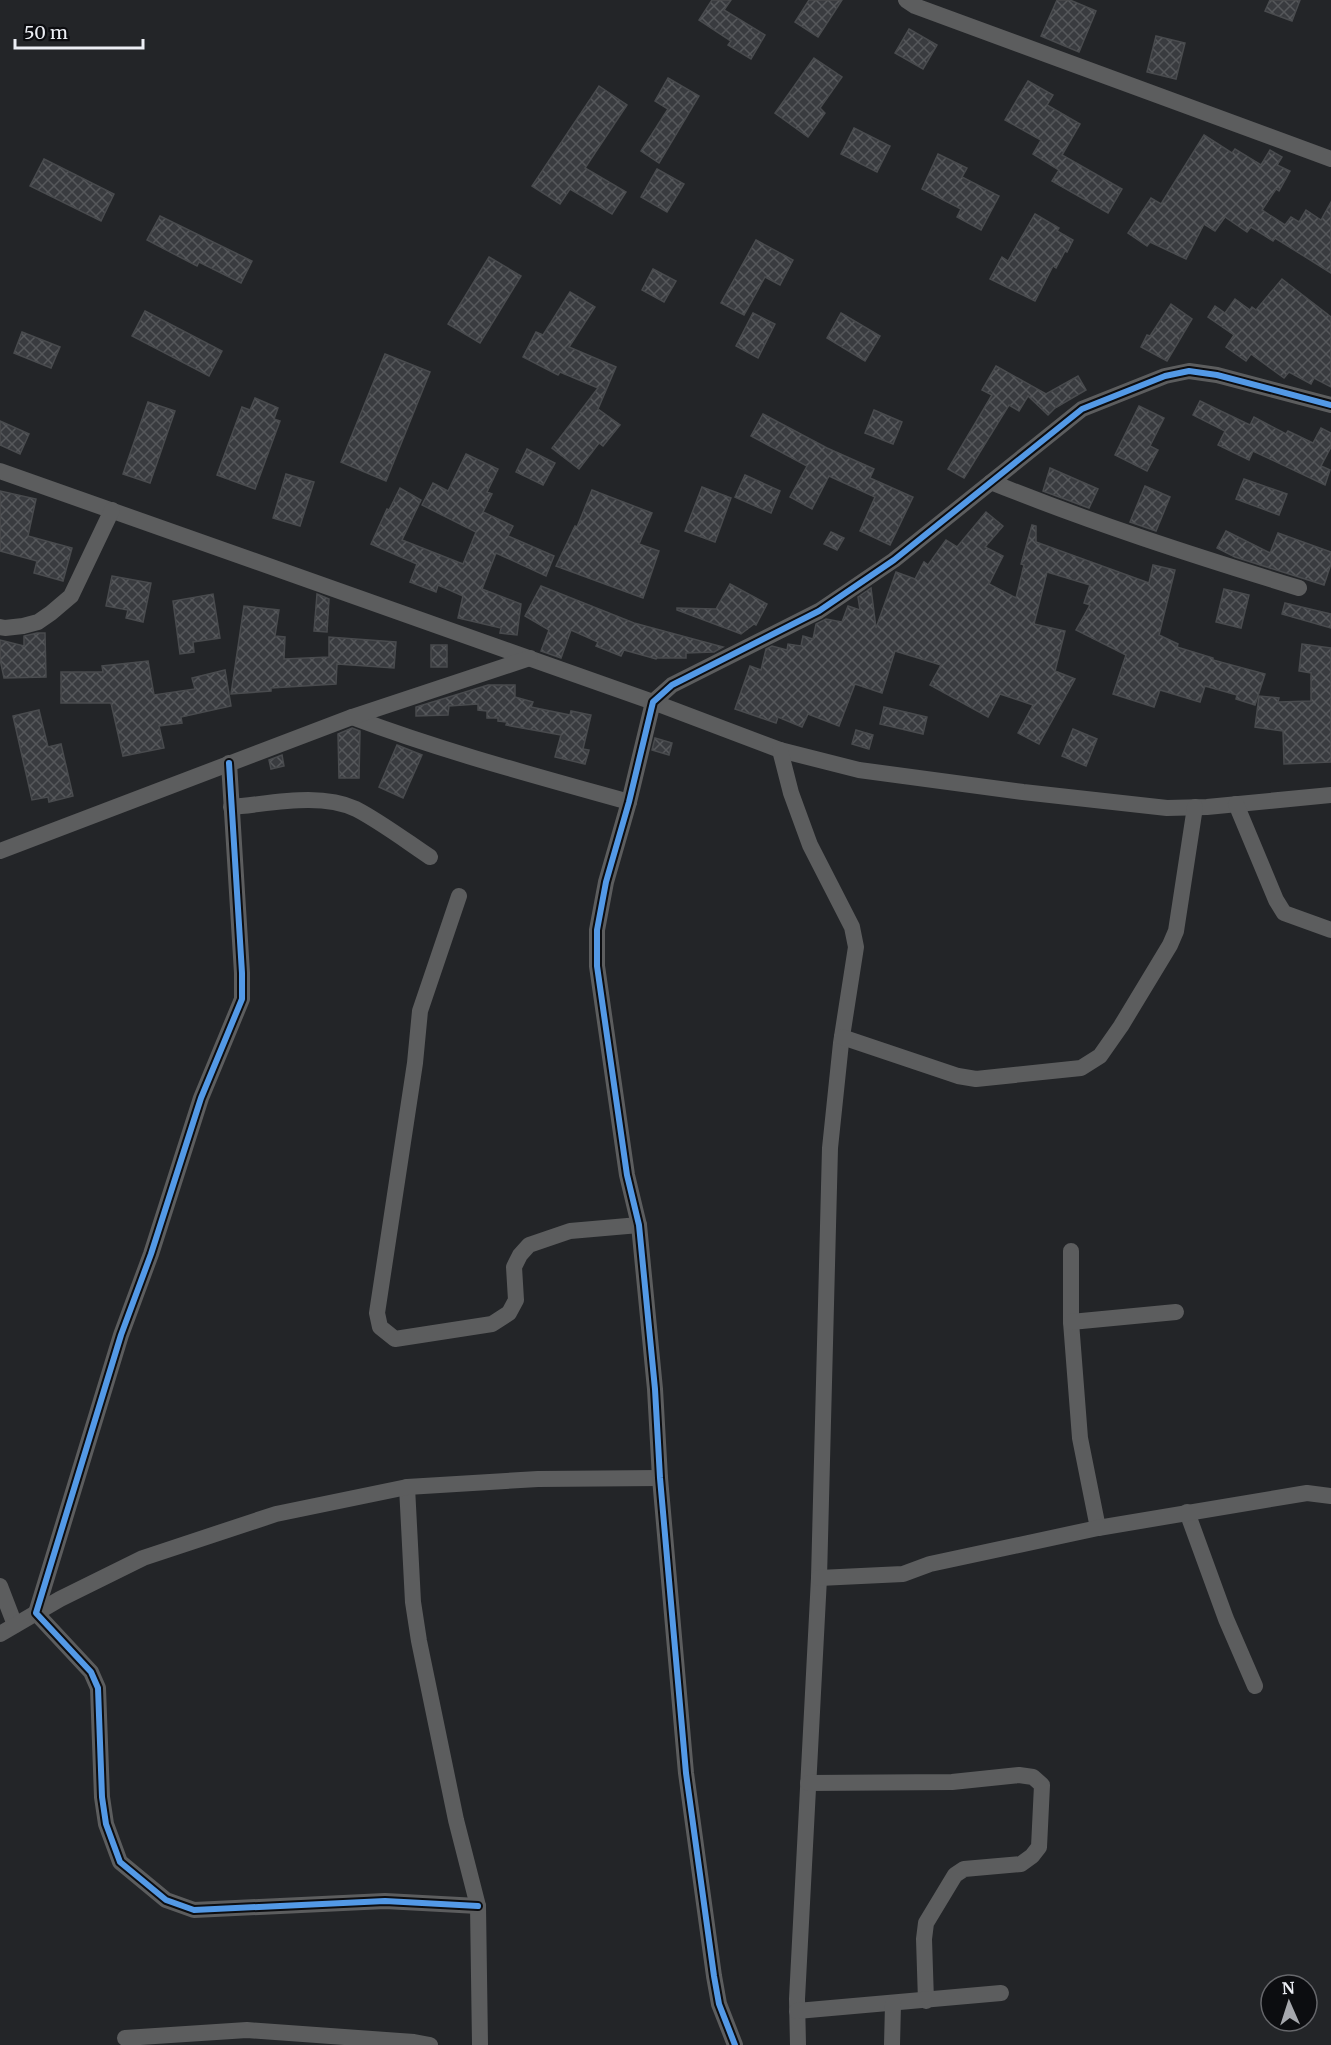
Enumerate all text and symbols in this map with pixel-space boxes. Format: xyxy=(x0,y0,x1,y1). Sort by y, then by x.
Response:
scale bar xyxy=(15,12,142,50)
text: 50 m xyxy=(24,21,68,44)
north arrow xyxy=(1259,1973,1319,2033)
text: N xyxy=(1281,1978,1295,1998)

